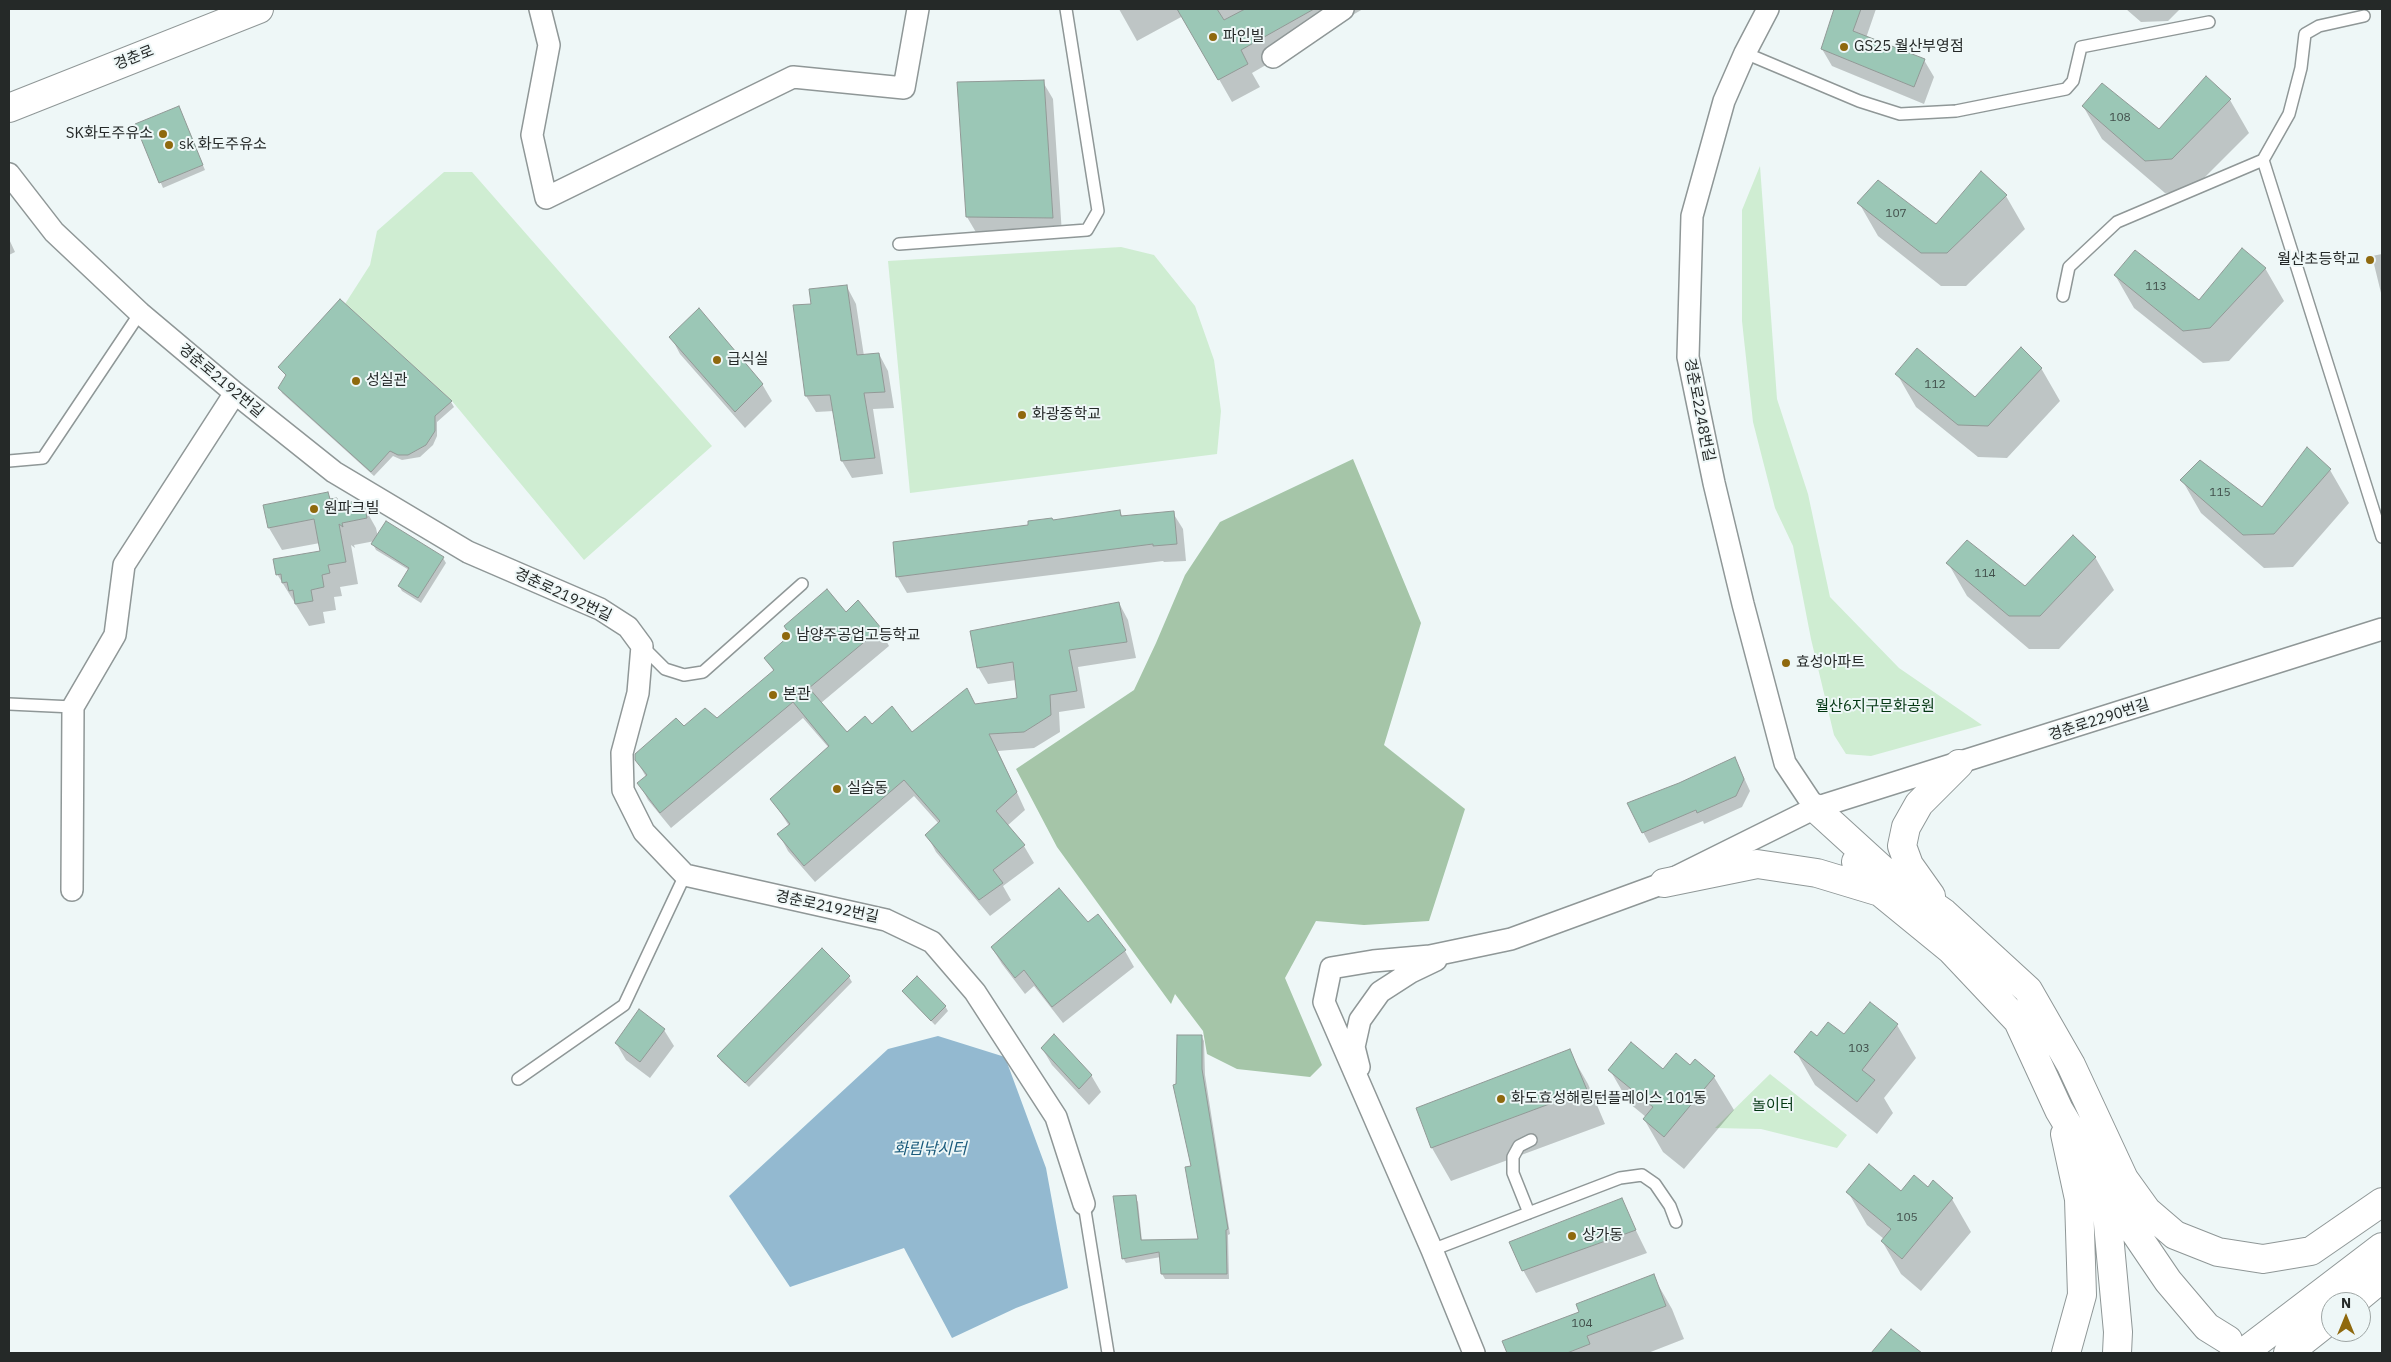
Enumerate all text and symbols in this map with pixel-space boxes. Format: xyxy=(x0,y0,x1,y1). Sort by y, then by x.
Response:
place label: 파인빌 xyxy=(1223,28,1264,46)
marker: 파인빌 xyxy=(1207,31,1219,43)
place label: GS25 월산부영점 xyxy=(1854,38,1964,56)
marker: GS25 월산부영점 xyxy=(1838,41,1850,53)
street label: 경춘로 xyxy=(111,42,157,74)
house number: 108 xyxy=(2109,111,2131,125)
place label: SK화도주유소 xyxy=(66,125,153,143)
marker: SK화도주유소 xyxy=(157,128,169,140)
place label: sk 화도주유소 xyxy=(179,136,267,154)
marker: sk 화도주유소 xyxy=(163,139,175,151)
house number: 107 xyxy=(1885,207,1907,221)
place label: 월산초등학교 xyxy=(2277,251,2360,269)
marker: 월산초등학교 xyxy=(2364,254,2376,266)
house number: 113 xyxy=(2145,280,2167,294)
street label: 경춘로2192번길 xyxy=(175,340,267,422)
place label: 급식실 xyxy=(727,351,768,369)
marker: 급식실 xyxy=(711,354,723,366)
street label: 경춘로2248번길 xyxy=(1680,357,1718,463)
place label: 성실관 xyxy=(366,372,407,390)
marker: 성실관 xyxy=(350,375,362,387)
house number: 112 xyxy=(1924,378,1946,392)
place label: 화광중학교 xyxy=(1032,406,1101,424)
marker: 화광중학교 xyxy=(1016,409,1028,421)
house number: 115 xyxy=(2209,486,2231,500)
place label: 원파크빌 xyxy=(324,500,379,518)
marker: 원파크빌 xyxy=(308,503,320,515)
street label: 경춘로2192번길 xyxy=(512,565,614,625)
house number: 114 xyxy=(1974,567,1996,581)
place label: 남양주공업고등학교 xyxy=(796,627,920,645)
marker: 남양주공업고등학교 xyxy=(780,630,792,642)
place label: 효성아파트 xyxy=(1796,654,1865,672)
marker: 효성아파트 xyxy=(1780,657,1792,669)
place label: 본관 xyxy=(783,686,811,704)
marker: 본관 xyxy=(767,689,779,701)
street label: 경춘로2290번길 xyxy=(2046,695,2152,745)
park label: 월산6지구문화공원 xyxy=(1815,698,1935,716)
place label: 실습동 xyxy=(847,780,888,798)
marker: 실습동 xyxy=(831,783,843,795)
street label: 경춘로2192번길 xyxy=(774,887,880,927)
house number: 103 xyxy=(1848,1042,1870,1056)
place label: 화도효성해링턴플레이스 101동 xyxy=(1511,1090,1707,1108)
marker: 화도효성해링턴플레이스 101동 xyxy=(1495,1093,1507,1105)
park label: 놀이터 xyxy=(1752,1097,1794,1115)
water label: 화림낚시터 xyxy=(893,1139,967,1159)
house number: 105 xyxy=(1896,1211,1918,1225)
place label: 상가동 xyxy=(1582,1227,1623,1245)
marker: 상가동 xyxy=(1566,1230,1578,1242)
north arrow xyxy=(2321,1292,2371,1342)
text: N xyxy=(2341,1294,2351,1312)
house number: 104 xyxy=(1571,1317,1593,1331)

